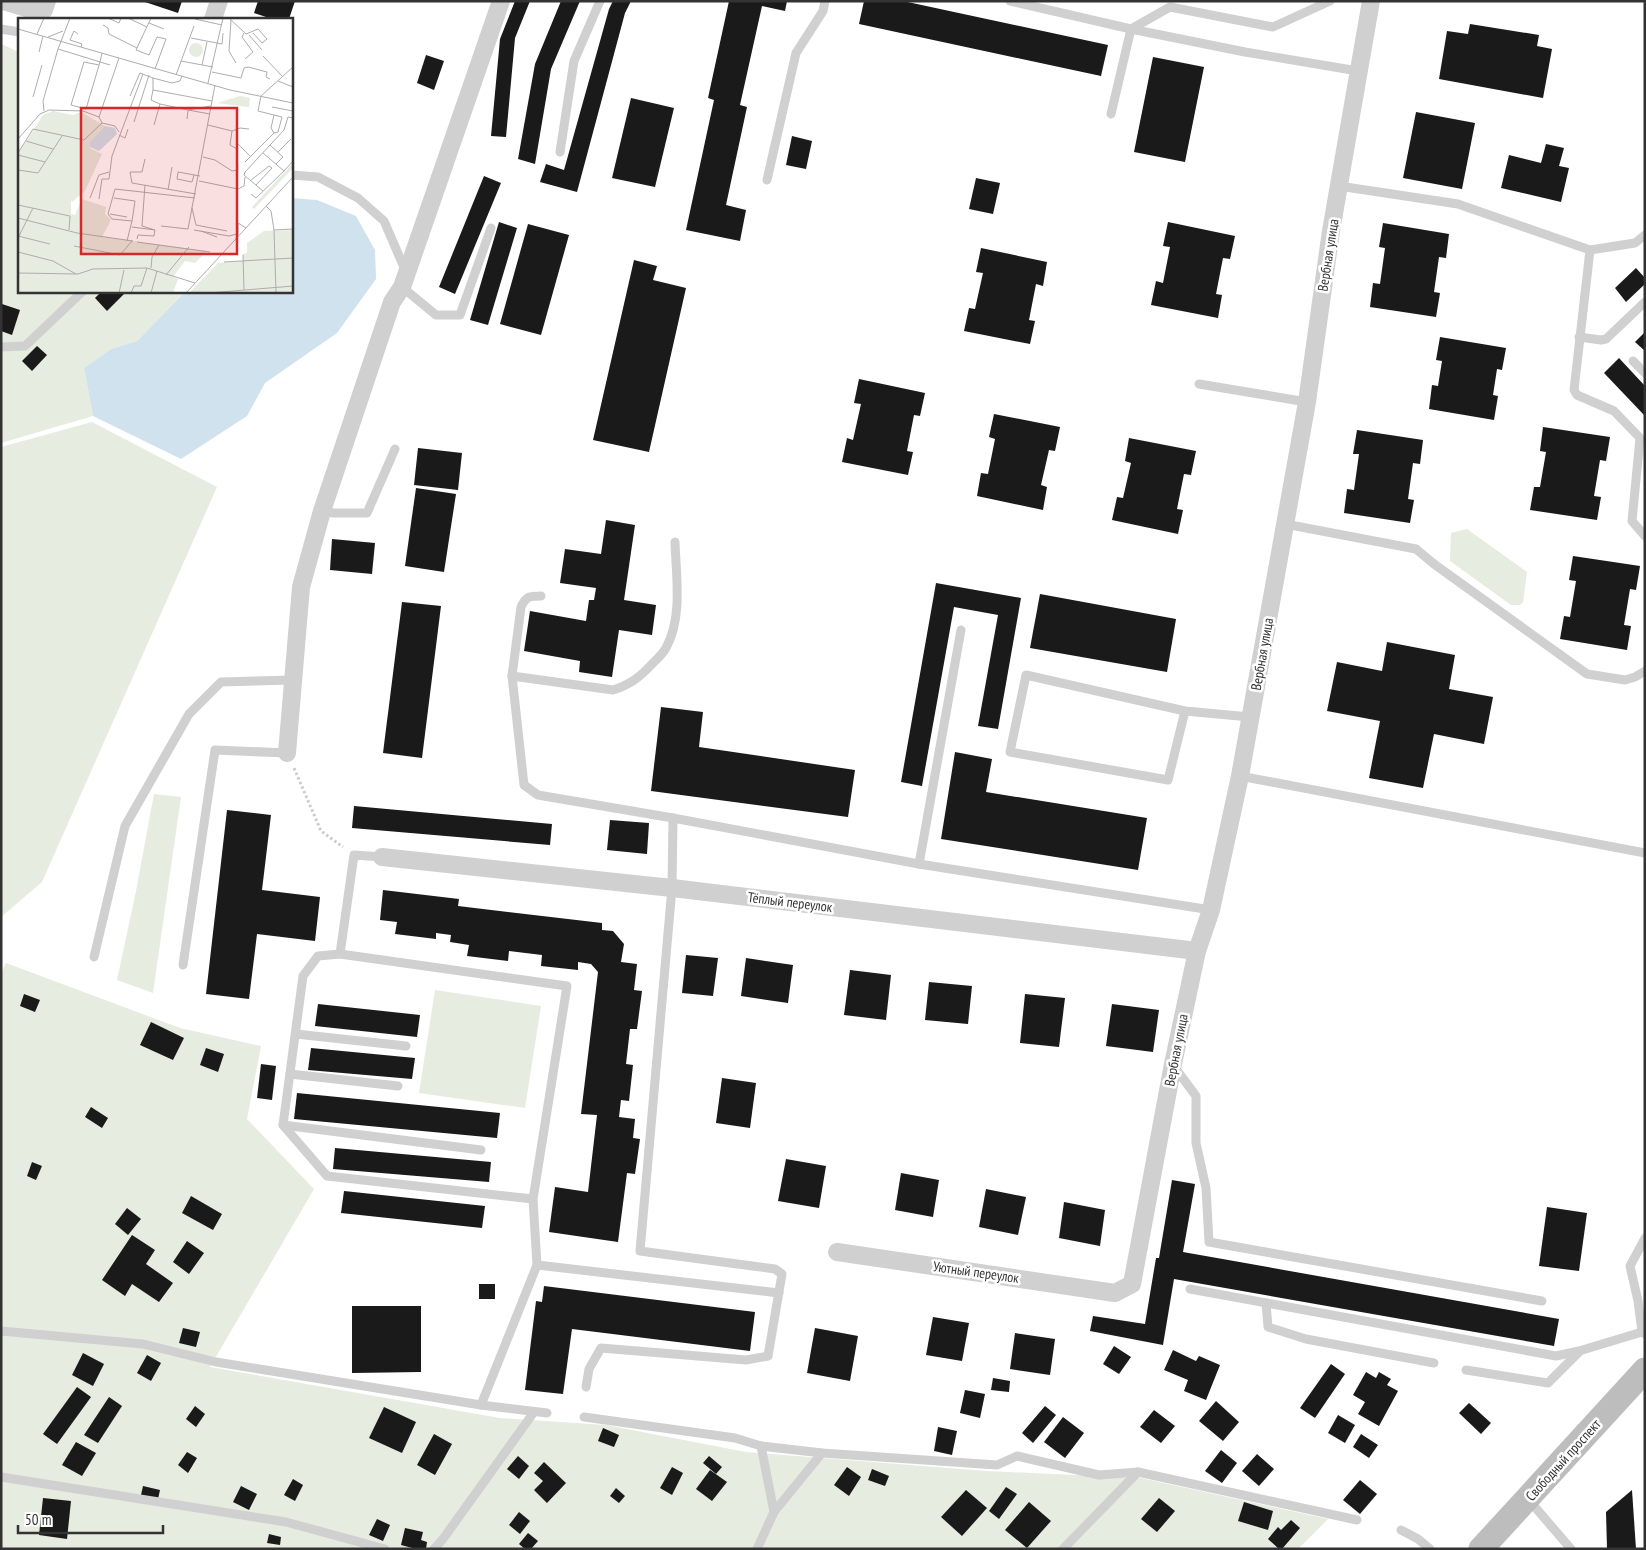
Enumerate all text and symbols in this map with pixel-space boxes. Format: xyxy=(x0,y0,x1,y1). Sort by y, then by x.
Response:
inset map xyxy=(18,18,292,292)
street label: Вербная улица xyxy=(1313,217,1343,293)
street label: Вербная улица xyxy=(1247,616,1277,692)
street label: Тёплый переулок xyxy=(747,888,834,916)
street label: Вербная улица xyxy=(1160,1012,1192,1088)
street label: Уютный переулок xyxy=(932,1257,1021,1287)
street label: Свободный проспект xyxy=(1522,1415,1605,1505)
scale bar xyxy=(18,1502,162,1534)
text: 50 m xyxy=(25,1510,51,1529)

